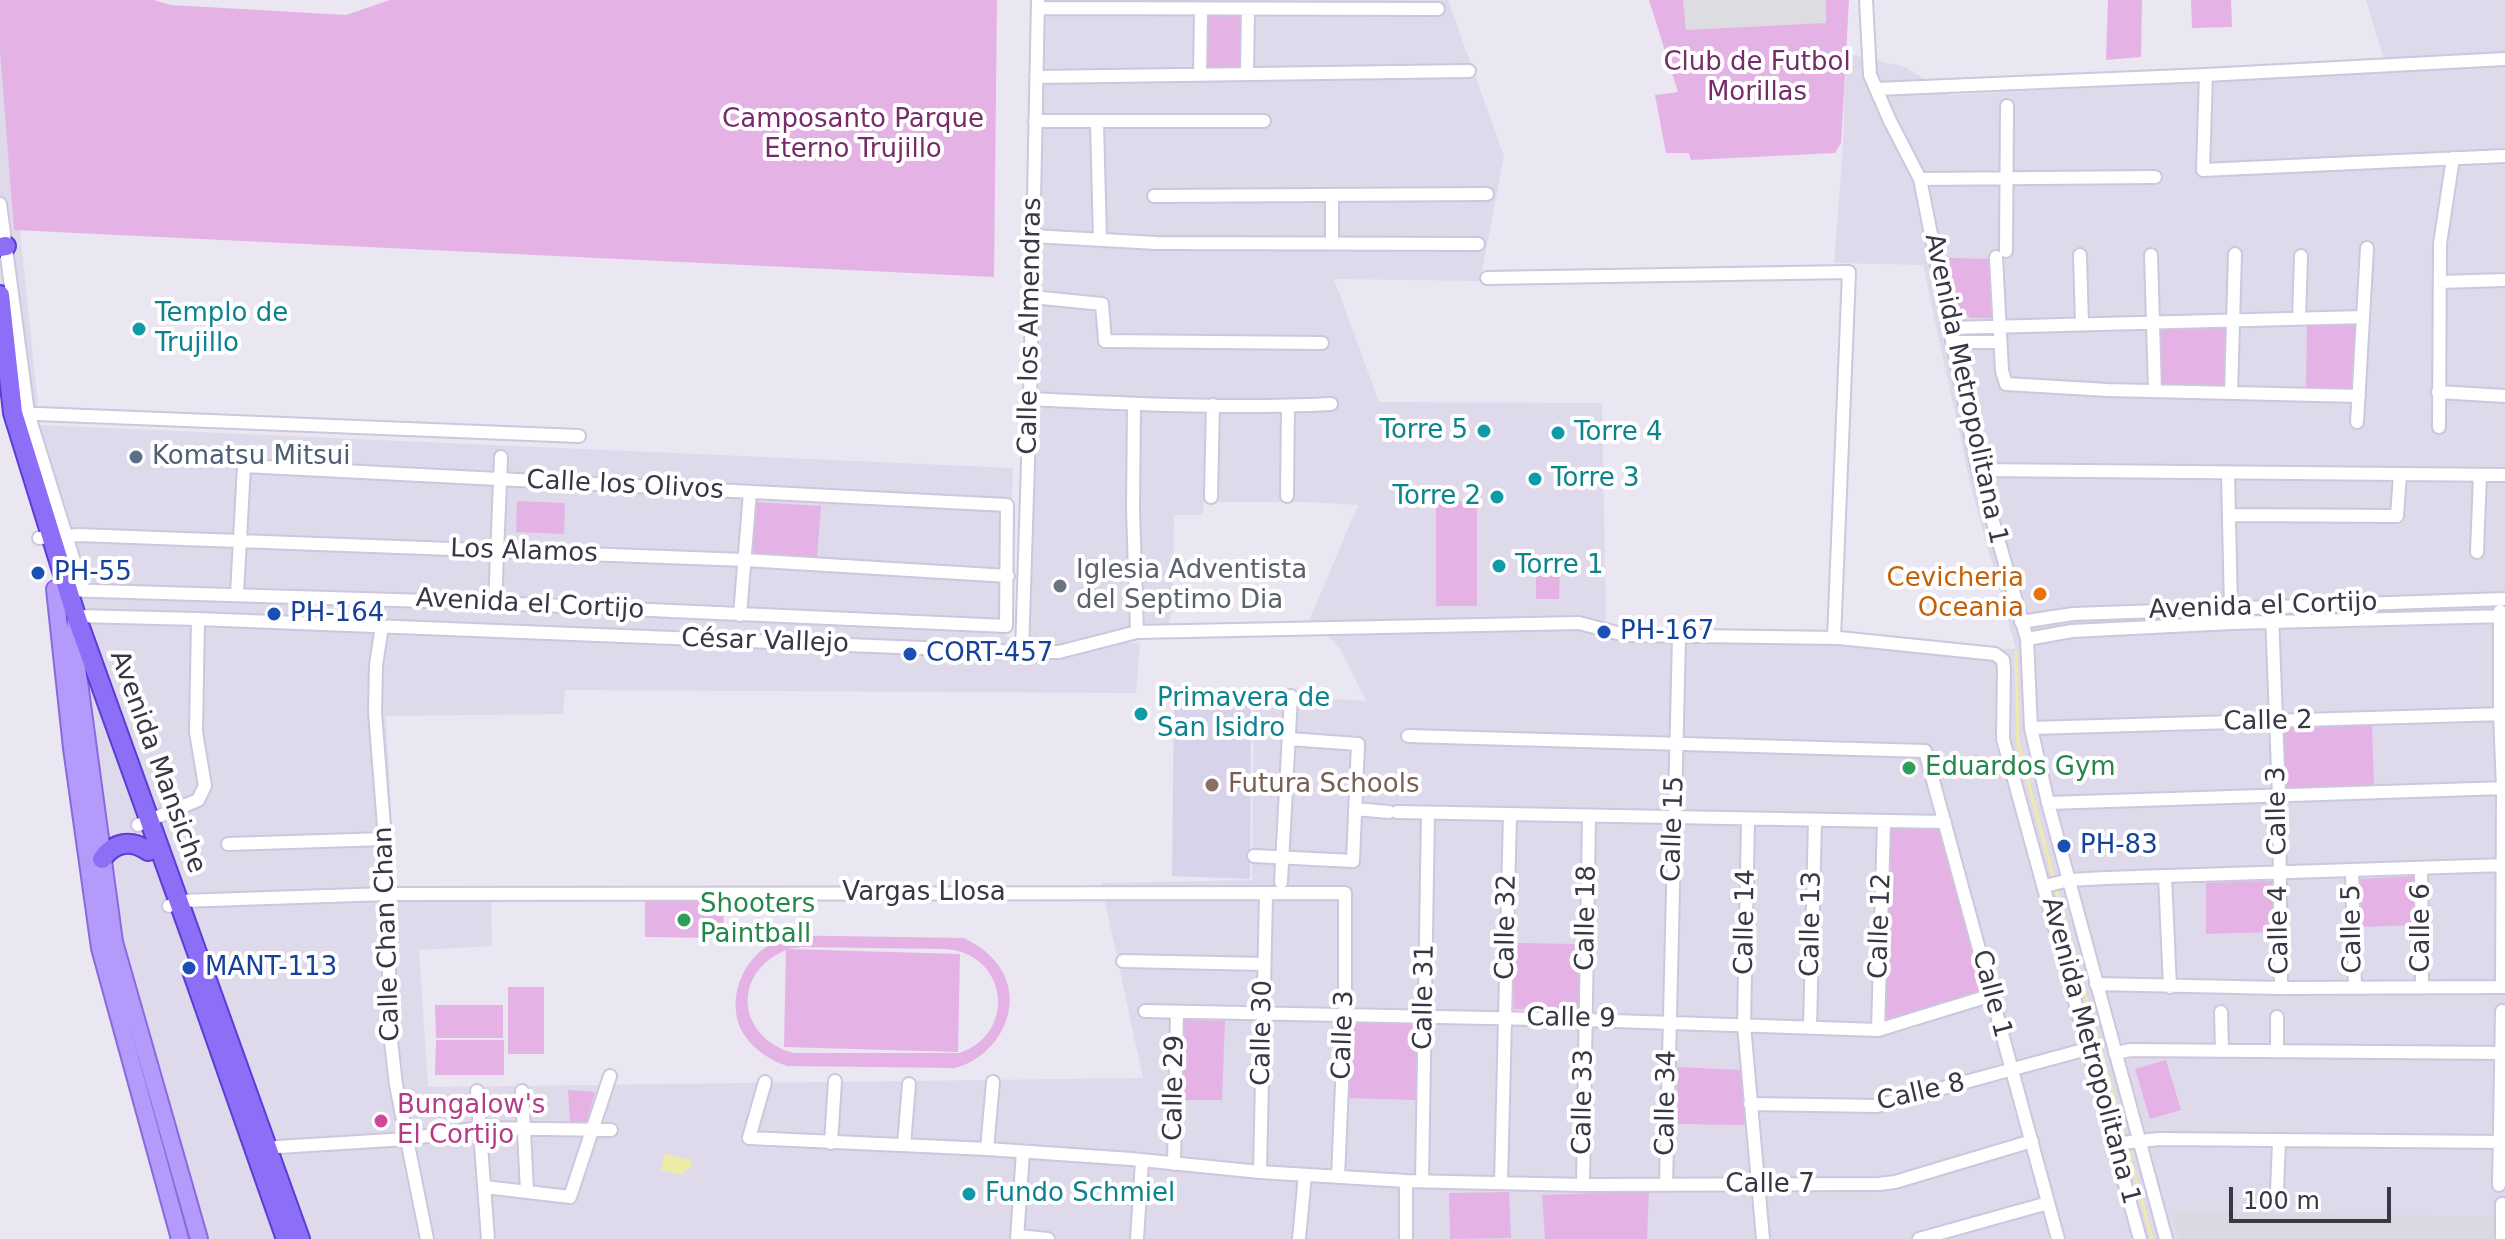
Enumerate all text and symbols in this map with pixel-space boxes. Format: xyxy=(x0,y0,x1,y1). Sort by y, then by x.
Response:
park label: Club de Futbol Morillas xyxy=(1663,47,1851,108)
park label: Camposanto Parque Eterno Trujillo xyxy=(722,104,984,166)
street label: Calle los Almendras xyxy=(1013,197,1049,455)
street label: Avenida Metropolitana 1 xyxy=(1917,231,2013,547)
place label: Templo de Trujillo xyxy=(155,298,288,360)
marker: Templo de Trujillo xyxy=(130,320,148,338)
place label: Torre 5 xyxy=(1379,415,1468,447)
place label: Torre 4 xyxy=(1574,417,1663,449)
marker: Torre 5 xyxy=(1475,422,1493,440)
marker: Torre 4 xyxy=(1549,424,1567,442)
place label: Komatsu Mitsui xyxy=(152,441,351,473)
marker: Komatsu Mitsui xyxy=(127,448,145,466)
place label: Torre 3 xyxy=(1551,463,1640,495)
street label: Calle los Olivos xyxy=(526,465,724,507)
marker: Torre 3 xyxy=(1526,470,1544,488)
place label: Torre 2 xyxy=(1392,481,1481,513)
marker: Torre 2 xyxy=(1488,488,1506,506)
street label: Los Alamos xyxy=(450,534,598,570)
place label: Torre 1 xyxy=(1515,550,1604,582)
place label: Iglesia Adventista del Septimo Dia xyxy=(1076,555,1307,616)
place label: PH-55 xyxy=(54,557,132,589)
marker: Torre 1 xyxy=(1490,557,1508,575)
place label: Cevicheria Oceania xyxy=(1887,563,2024,624)
marker: PH-55 xyxy=(29,564,47,582)
marker: Iglesia Adventista del Septimo Dia xyxy=(1051,577,1069,595)
street label: Avenida el Cortijo xyxy=(415,583,645,627)
marker: Cevicheria Oceania xyxy=(2031,585,2049,603)
street label: Avenida el Cortijo xyxy=(2148,587,2378,627)
place label: PH-164 xyxy=(290,598,384,630)
marker: PH-164 xyxy=(265,605,283,623)
place label: PH-167 xyxy=(1620,616,1714,648)
street label: César Vallejo xyxy=(681,623,849,661)
marker: PH-167 xyxy=(1595,623,1613,641)
place label: CORT-457 xyxy=(926,638,1053,670)
marker: CORT-457 xyxy=(901,645,919,663)
street label: Avenida Mansiche xyxy=(102,647,212,877)
place label: Primavera de San Isidro xyxy=(1157,683,1330,744)
marker: Primavera de San Isidro xyxy=(1132,705,1150,723)
street label: Calle 2 xyxy=(2223,706,2313,738)
place label: Eduardos Gym xyxy=(1925,752,2116,784)
marker: Eduardos Gym xyxy=(1900,759,1918,777)
street label: Calle 3 xyxy=(2262,766,2294,856)
place label: Futura Schools xyxy=(1228,769,1419,801)
marker: Futura Schools xyxy=(1203,776,1221,794)
street label: Calle 15 xyxy=(1657,776,1691,882)
street label: Calle Chan Chan xyxy=(369,826,407,1042)
place label: PH-83 xyxy=(2080,830,2158,862)
marker: PH-83 xyxy=(2055,837,2073,855)
street label: Calle 18 xyxy=(1570,865,1604,971)
street label: Calle 14 xyxy=(1729,869,1763,975)
street label: Calle 13 xyxy=(1795,871,1829,977)
street label: Calle 12 xyxy=(1864,873,1898,979)
street label: Calle 32 xyxy=(1490,874,1524,980)
street label: Vargas Llosa xyxy=(842,877,1006,909)
street label: Calle 6 xyxy=(2406,883,2438,973)
street label: Calle 5 xyxy=(2337,884,2369,974)
street label: Calle 4 xyxy=(2264,885,2296,975)
place label: Shooters Paintball xyxy=(700,889,815,950)
street label: Avenida Metropolitana 1 xyxy=(2034,894,2146,1208)
marker: Shooters Paintball xyxy=(675,911,693,929)
street label: Calle 31 xyxy=(1408,944,1442,1050)
street label: Calle 1 xyxy=(1964,947,2018,1041)
place label: MANT-113 xyxy=(205,952,337,984)
marker: MANT-113 xyxy=(180,959,198,977)
street label: Calle 30 xyxy=(1246,980,1280,1086)
street label: Calle 3 xyxy=(1327,990,1361,1080)
street label: Calle 9 xyxy=(1526,1003,1616,1035)
street label: Calle 29 xyxy=(1158,1035,1192,1141)
street label: Calle 33 xyxy=(1567,1049,1601,1155)
street label: Calle 34 xyxy=(1650,1050,1684,1156)
street label: Calle 8 xyxy=(1874,1068,1968,1118)
place label: Bungalow's El Cortijo xyxy=(397,1090,545,1152)
marker: Bungalow's El Cortijo xyxy=(372,1112,390,1130)
street label: Calle 7 xyxy=(1725,1169,1815,1201)
scale bar xyxy=(2233,1171,2395,1221)
place label: Fundo Schmiel xyxy=(985,1178,1175,1210)
marker: Fundo Schmiel xyxy=(960,1185,978,1203)
text: 100 m xyxy=(2243,1187,2320,1215)

